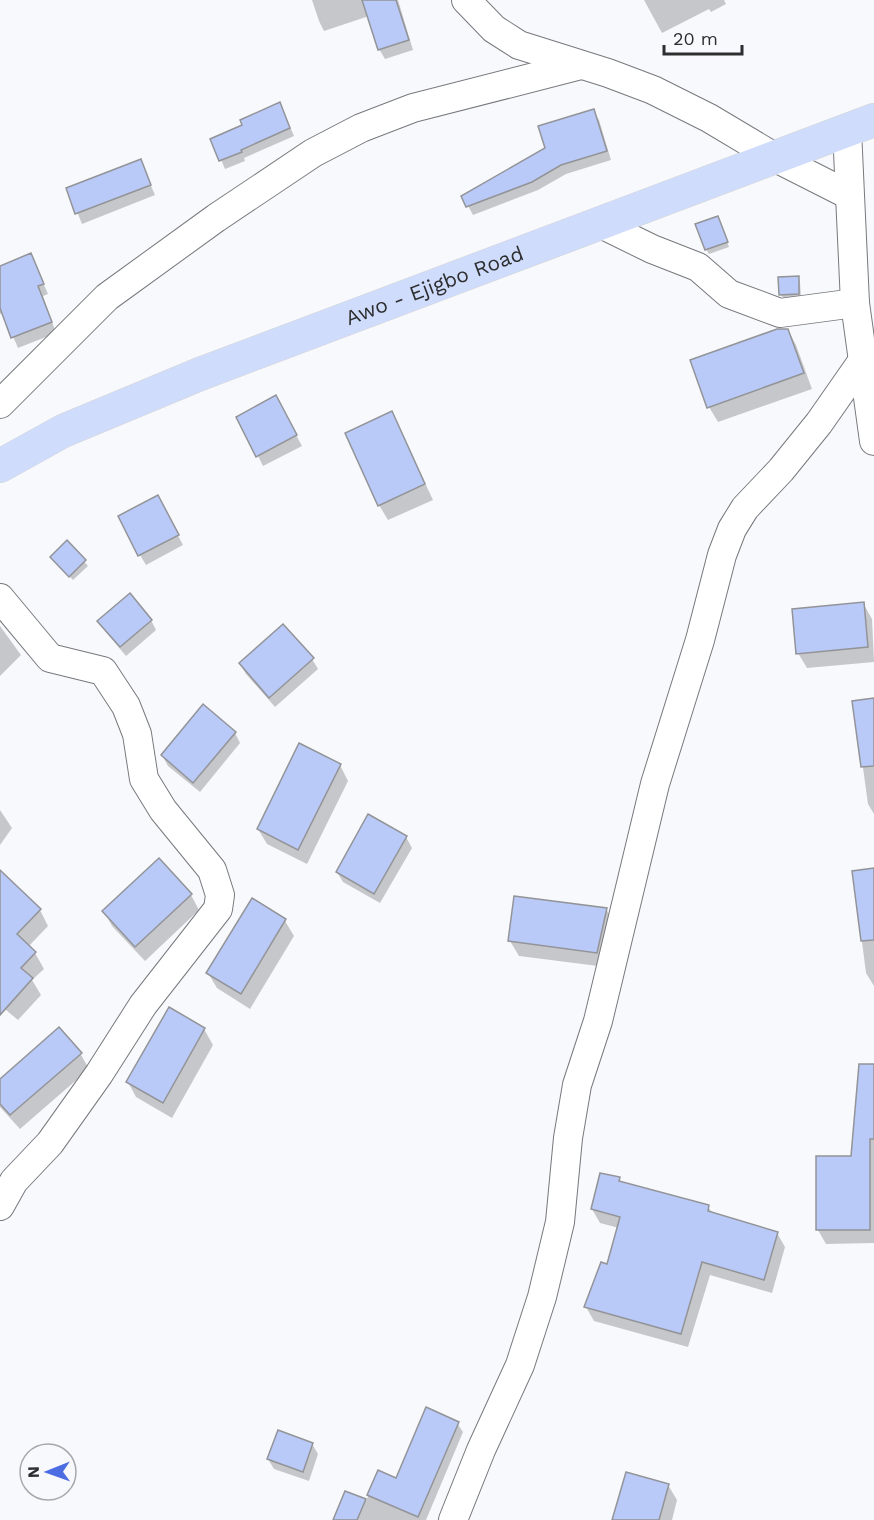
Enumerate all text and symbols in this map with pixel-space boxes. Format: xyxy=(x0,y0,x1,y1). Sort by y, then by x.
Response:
scale bar xyxy=(664,18,742,56)
text: 20 m xyxy=(673,28,718,49)
street label: Awo - Ejigbo Road xyxy=(342,240,527,330)
north arrow xyxy=(18,1442,78,1502)
text: N xyxy=(24,1466,43,1478)

